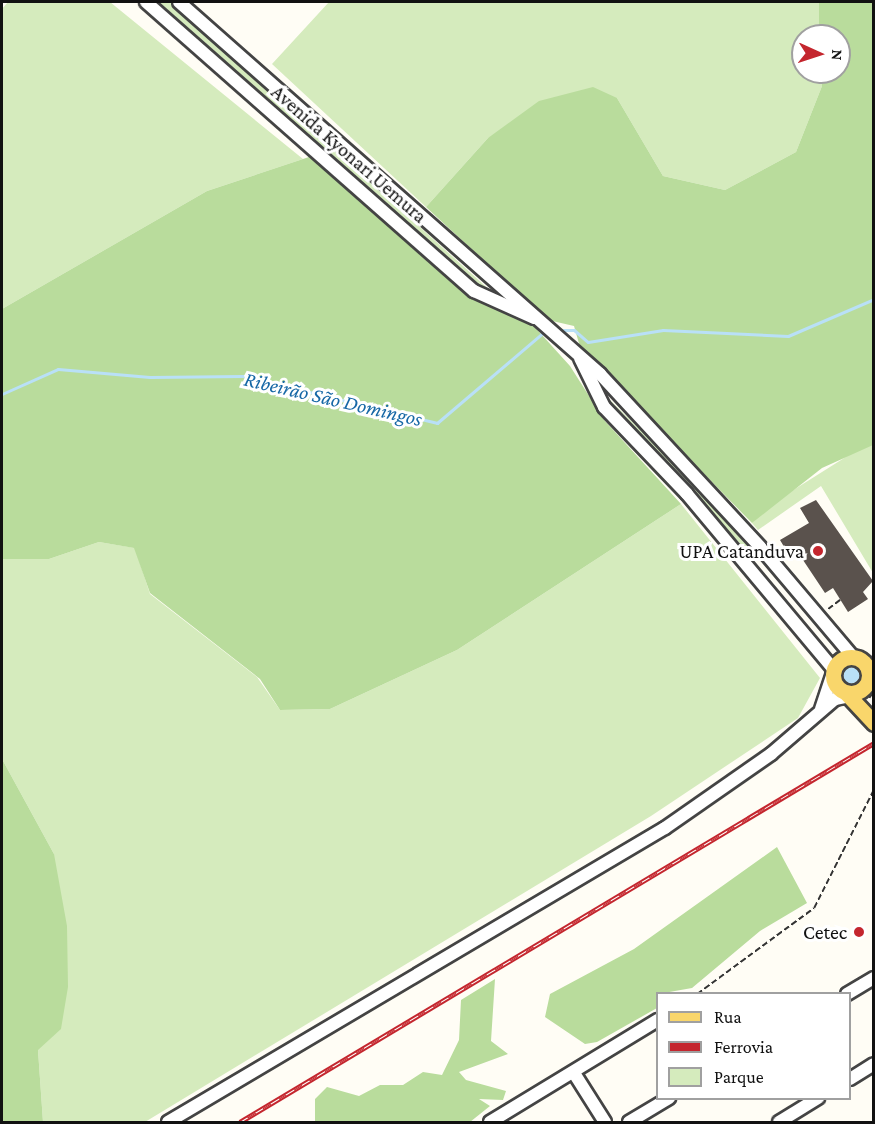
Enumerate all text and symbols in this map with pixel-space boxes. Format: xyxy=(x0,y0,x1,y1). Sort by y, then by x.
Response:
north arrow xyxy=(791,24,851,84)
text: N xyxy=(829,49,846,61)
street label: Avenida Kyonari Uemura xyxy=(266,80,432,228)
water label: Ribeirão São Domingos xyxy=(242,366,424,432)
place label: UPA Catanduva xyxy=(680,539,804,563)
marker: UPA Catanduva xyxy=(809,542,827,560)
place label: Cetec xyxy=(803,920,847,944)
marker: Cetec xyxy=(852,925,866,939)
legend xyxy=(656,992,851,1100)
text: Rua xyxy=(714,1007,742,1027)
text: Ferrovia xyxy=(714,1037,773,1057)
text: Parque xyxy=(714,1067,764,1087)

